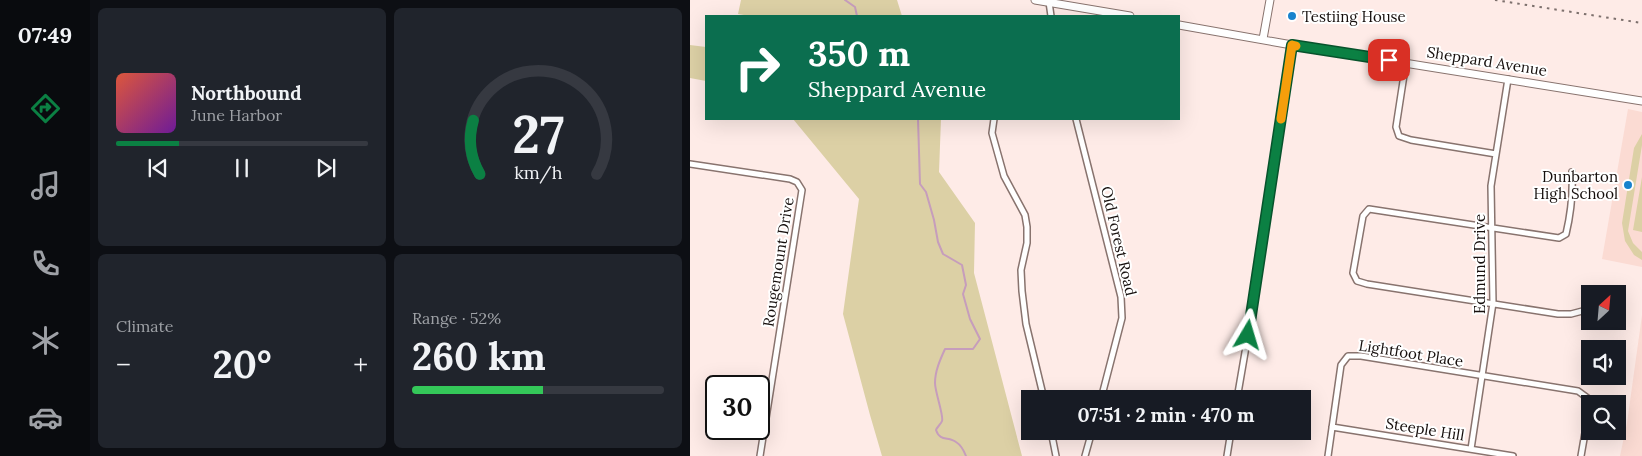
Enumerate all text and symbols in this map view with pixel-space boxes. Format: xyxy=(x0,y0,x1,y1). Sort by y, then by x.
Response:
place label: Testiing House xyxy=(1302,7,1406,26)
marker: Testiing House xyxy=(1286,10,1298,22)
text: 07:49 xyxy=(18,21,72,49)
text: 350 m xyxy=(808,31,910,76)
icon: right xyxy=(725,35,790,100)
pin xyxy=(1368,39,1410,81)
street label: Sheppard Avenue xyxy=(1426,42,1548,80)
icon: arrive xyxy=(1375,46,1403,74)
text: Sheppard Avenue xyxy=(808,75,986,103)
text: Northbound xyxy=(191,81,302,105)
icon: directions xyxy=(28,91,63,126)
text: 27 xyxy=(512,101,564,167)
text: June Harbor xyxy=(191,105,282,125)
icon: previous xyxy=(144,154,172,182)
icon: pause xyxy=(228,154,256,182)
icon: next xyxy=(312,154,340,182)
text: km/h xyxy=(514,161,562,184)
place label: Dunbarton High School xyxy=(1534,167,1618,203)
icon: music xyxy=(28,168,63,203)
marker: Dunbarton High School xyxy=(1622,179,1634,191)
street label: Old Forest Road xyxy=(1097,184,1141,298)
street label: Rougemount Drive xyxy=(758,196,798,328)
street label: Edmund Drive xyxy=(1470,214,1489,314)
icon: phone xyxy=(28,246,63,281)
north arrow xyxy=(1581,285,1626,330)
map controls xyxy=(1581,285,1626,440)
text: Range · 52% xyxy=(412,308,501,328)
position arrow xyxy=(1221,308,1273,360)
text: Climate xyxy=(116,316,173,336)
icon: climate xyxy=(28,323,63,358)
text: 260 km xyxy=(412,332,546,380)
street label: Lightfoot Place xyxy=(1357,335,1465,371)
text: 20° xyxy=(213,340,271,388)
button: sound xyxy=(1581,340,1626,385)
text: − xyxy=(116,347,131,383)
text: + xyxy=(353,347,368,383)
speed limit sign: 30 xyxy=(705,375,770,440)
button: search xyxy=(1581,395,1626,440)
icon: car xyxy=(28,400,63,435)
text: 07:51 · 2 min · 470 m xyxy=(1077,403,1255,427)
street label: Steeple Hill xyxy=(1384,413,1466,445)

